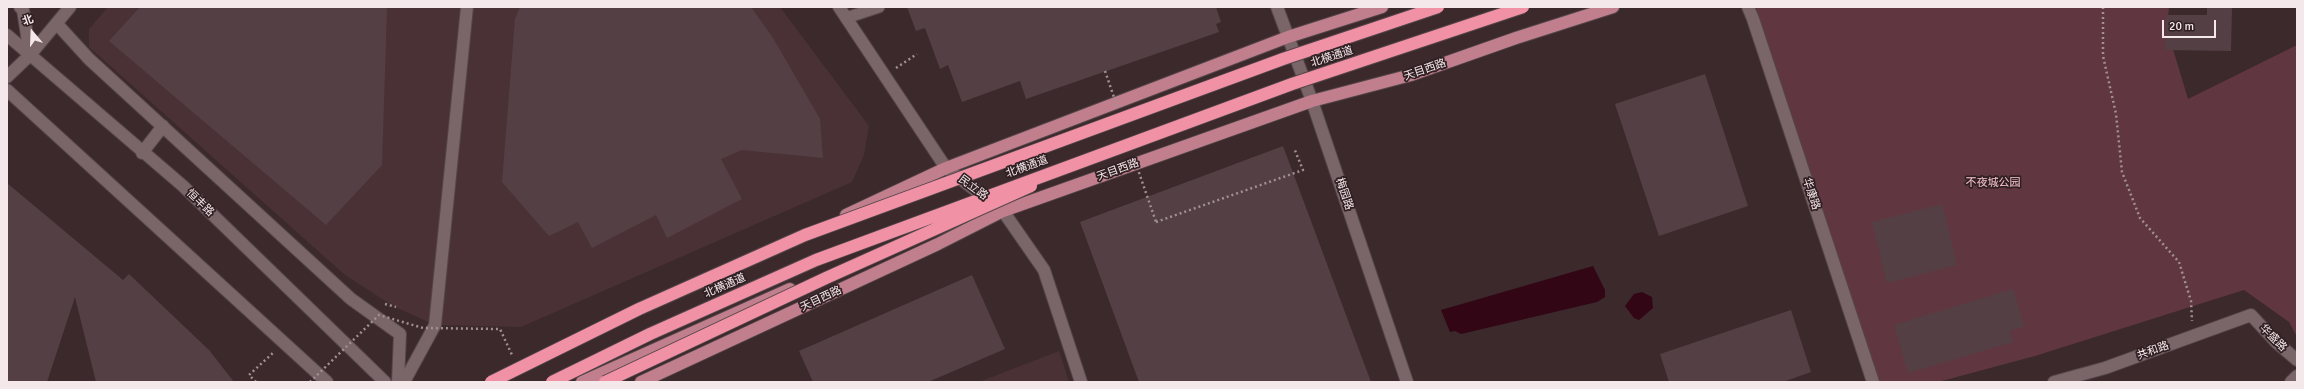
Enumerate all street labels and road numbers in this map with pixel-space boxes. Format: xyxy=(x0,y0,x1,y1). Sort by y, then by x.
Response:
street label: 北横通道 xyxy=(1309,44,1355,70)
street label: 天目西路 xyxy=(1402,57,1448,83)
street label: 北横通道 xyxy=(1004,153,1050,181)
street label: 天目西路 xyxy=(1095,156,1141,184)
street label: 民立路 xyxy=(956,173,990,203)
street label: 梅园路 xyxy=(1332,176,1356,212)
street label: 华康路 xyxy=(1800,176,1822,212)
street label: 恒丰路 xyxy=(184,187,216,219)
street label: 北横通道 xyxy=(702,271,748,301)
street label: 天目西路 xyxy=(798,284,844,314)
street label: 华盛路 xyxy=(2257,322,2289,354)
street label: 共和路 xyxy=(2135,339,2171,363)

